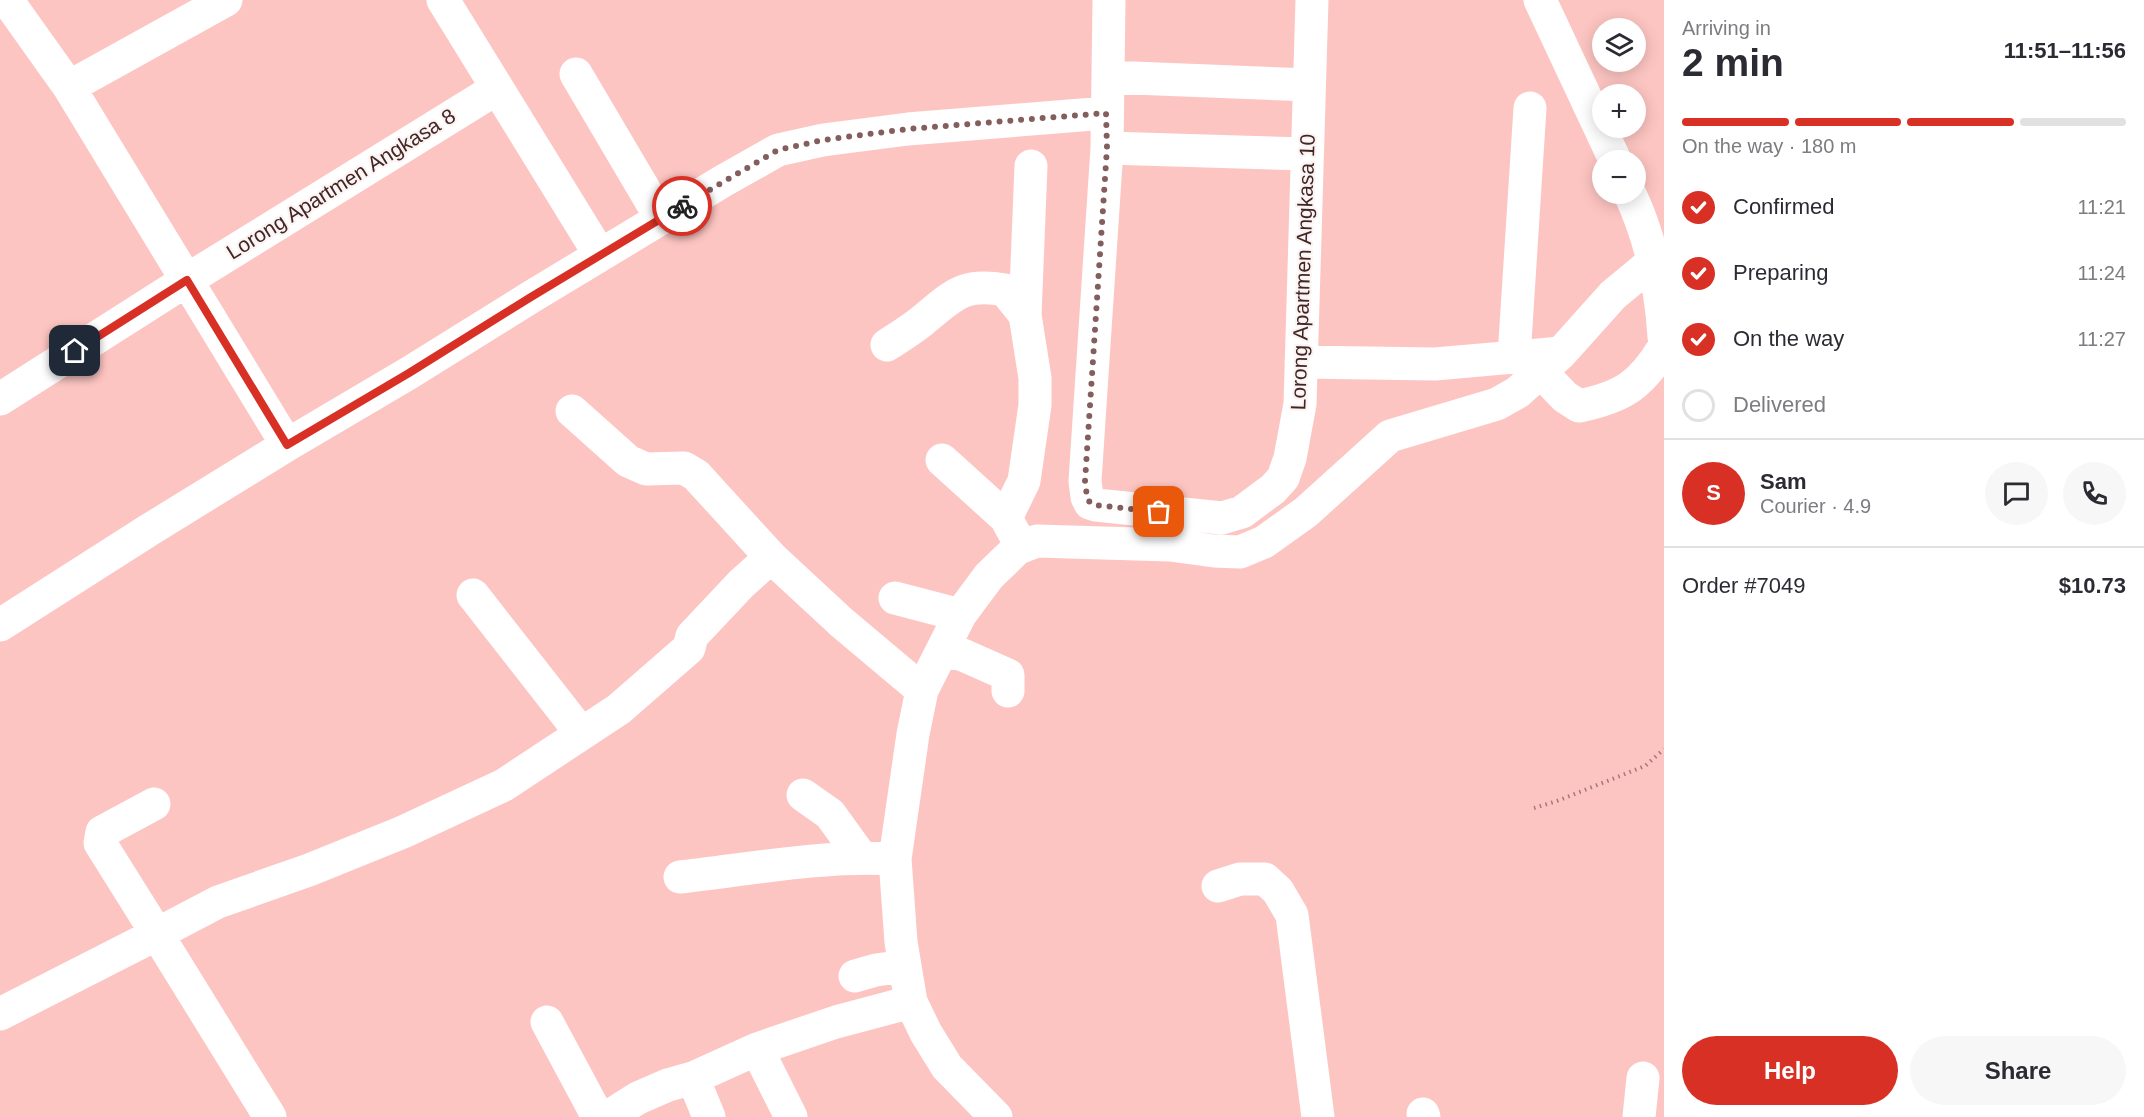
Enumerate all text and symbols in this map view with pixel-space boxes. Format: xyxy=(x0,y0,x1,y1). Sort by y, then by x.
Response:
text: Arriving in xyxy=(1682,17,1771,39)
map controls xyxy=(1592,18,1646,204)
button: layers xyxy=(1592,18,1646,72)
text: 11:51–11:56 xyxy=(2004,38,2126,63)
text: 2 min xyxy=(1682,41,1784,84)
button: + xyxy=(1592,84,1646,138)
street label: Lorong Apartmen Angkasa 8 xyxy=(222,104,459,264)
street label: Lorong Apartmen Angkasa 10 xyxy=(1286,133,1319,411)
text: On the way · 180 m xyxy=(1682,135,1857,157)
button: − xyxy=(1592,150,1646,204)
courier xyxy=(652,176,712,236)
icon: bike xyxy=(666,190,699,223)
icon: check xyxy=(1682,191,1715,224)
text: Confirmed xyxy=(1733,194,1834,219)
text: 11:21 xyxy=(2077,196,2126,218)
icon: check xyxy=(1682,257,1715,290)
text: Preparing xyxy=(1733,260,1828,285)
text: 11:24 xyxy=(2077,262,2126,284)
icon: check xyxy=(1682,323,1715,356)
pin xyxy=(49,325,100,376)
text: On the way xyxy=(1733,326,1844,351)
text: 11:27 xyxy=(2077,328,2126,350)
icon: home xyxy=(58,334,91,367)
text: Delivered xyxy=(1733,392,1826,417)
button: chat xyxy=(1985,462,2048,525)
button: phone xyxy=(2063,462,2126,525)
text: Sam xyxy=(1760,469,1806,494)
text: S xyxy=(1706,480,1721,505)
pin xyxy=(1133,486,1184,537)
icon: bag xyxy=(1142,495,1175,528)
text: Courier · 4.9 xyxy=(1760,495,1871,517)
text: Order #7049 xyxy=(1682,573,1806,598)
text: $10.73 xyxy=(2059,573,2126,598)
button: Help xyxy=(1682,1036,1898,1105)
button: Share xyxy=(1910,1036,2126,1105)

